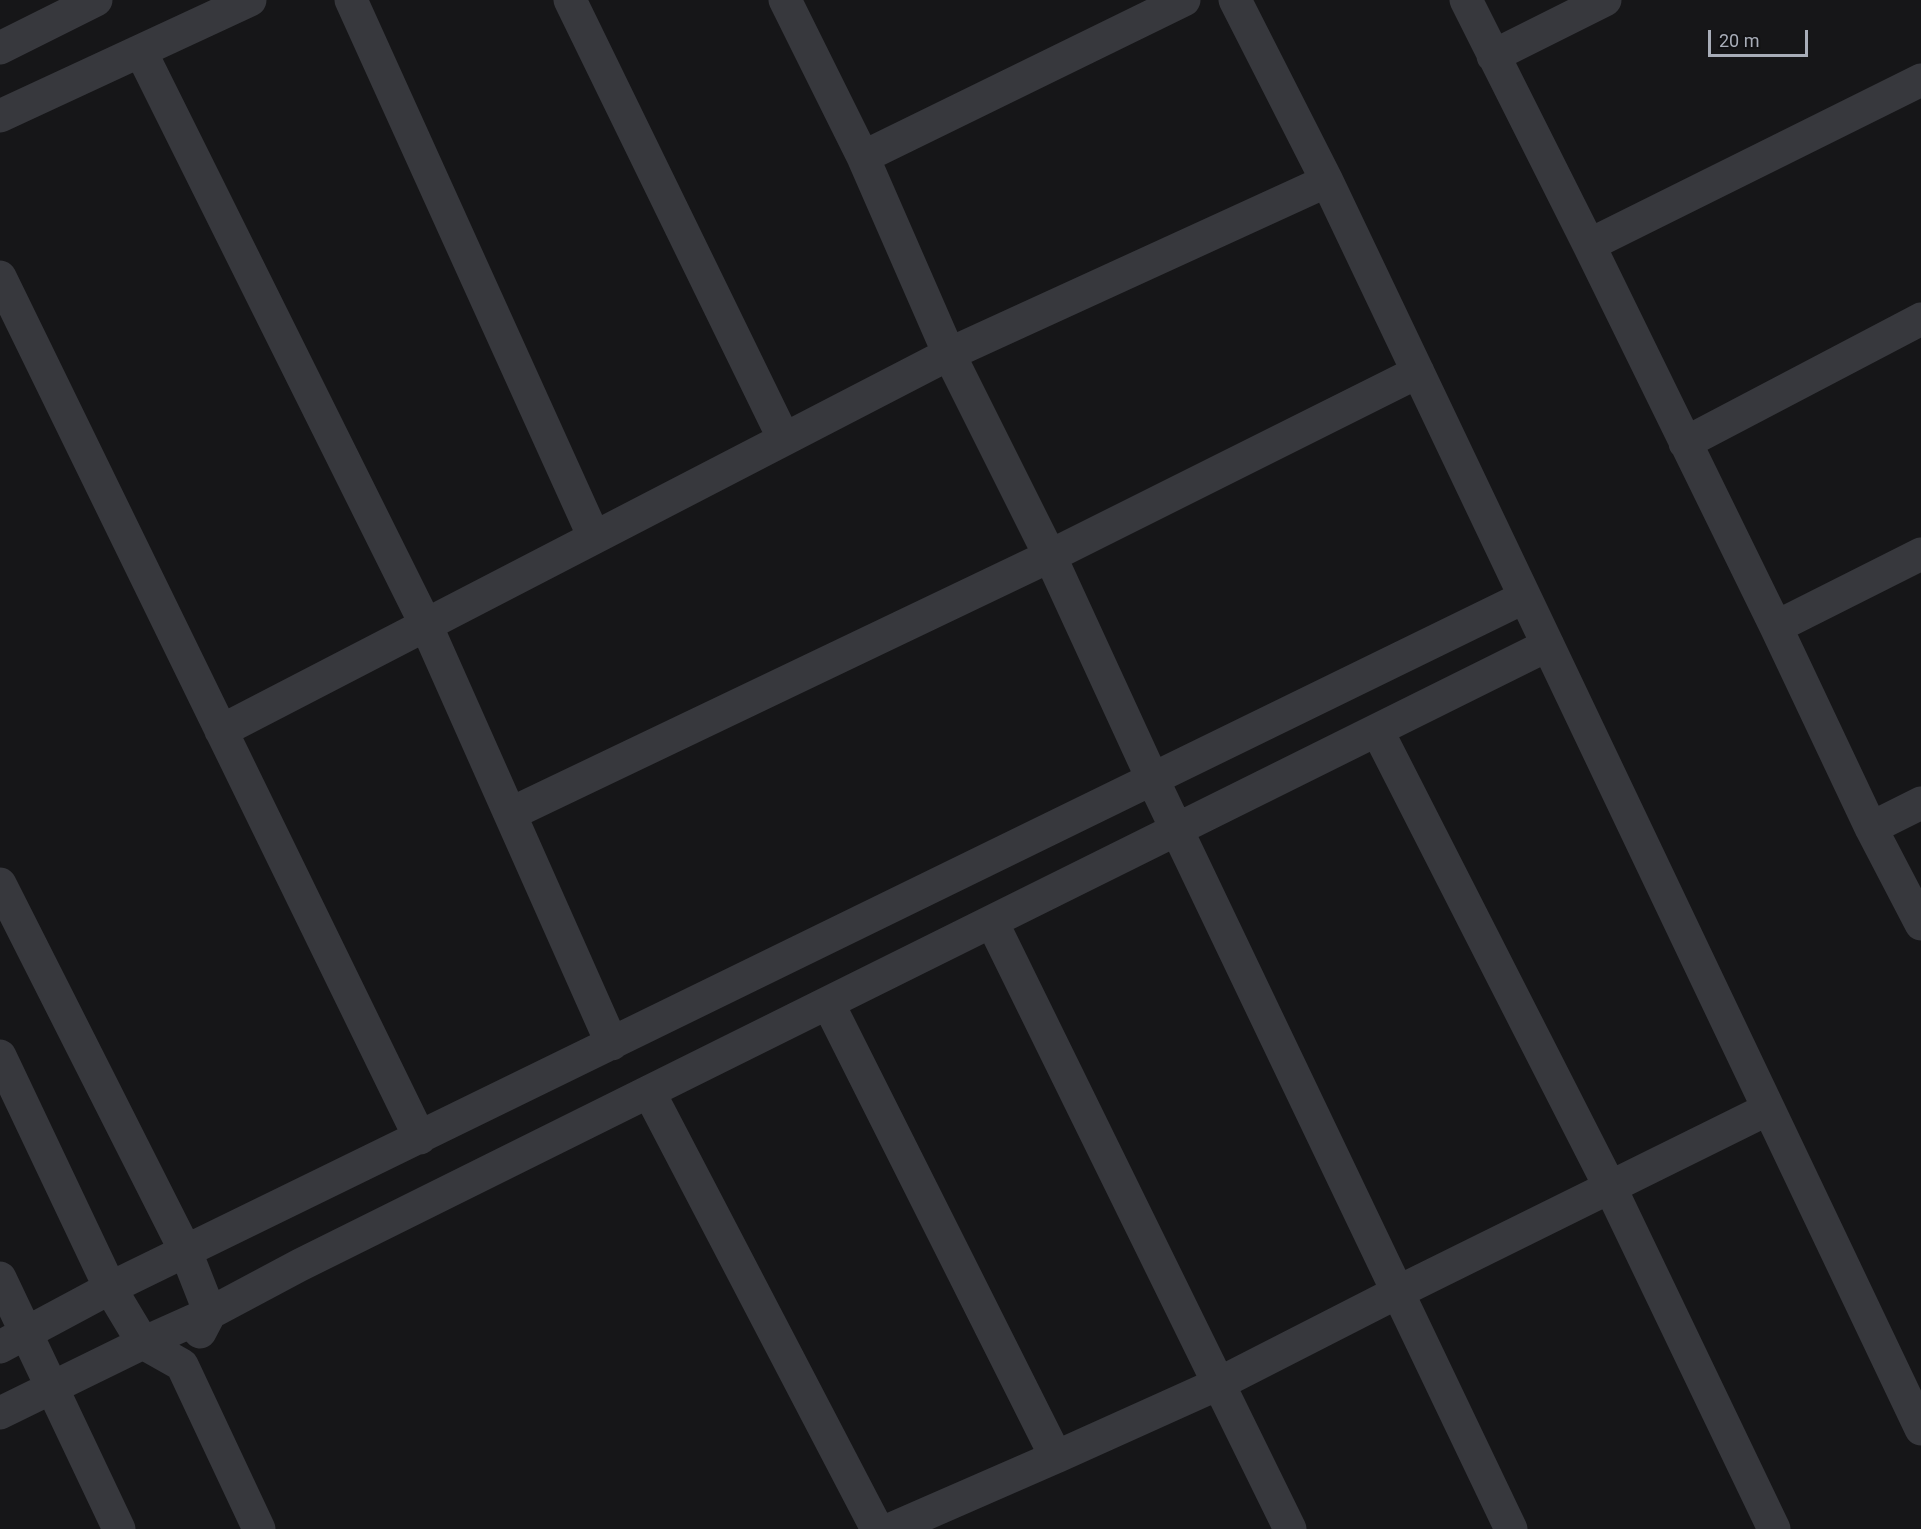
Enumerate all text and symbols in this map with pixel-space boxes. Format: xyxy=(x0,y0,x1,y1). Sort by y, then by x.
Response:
scale bar xyxy=(1711,18,1812,56)
text: 20 m xyxy=(1719,30,1759,51)

